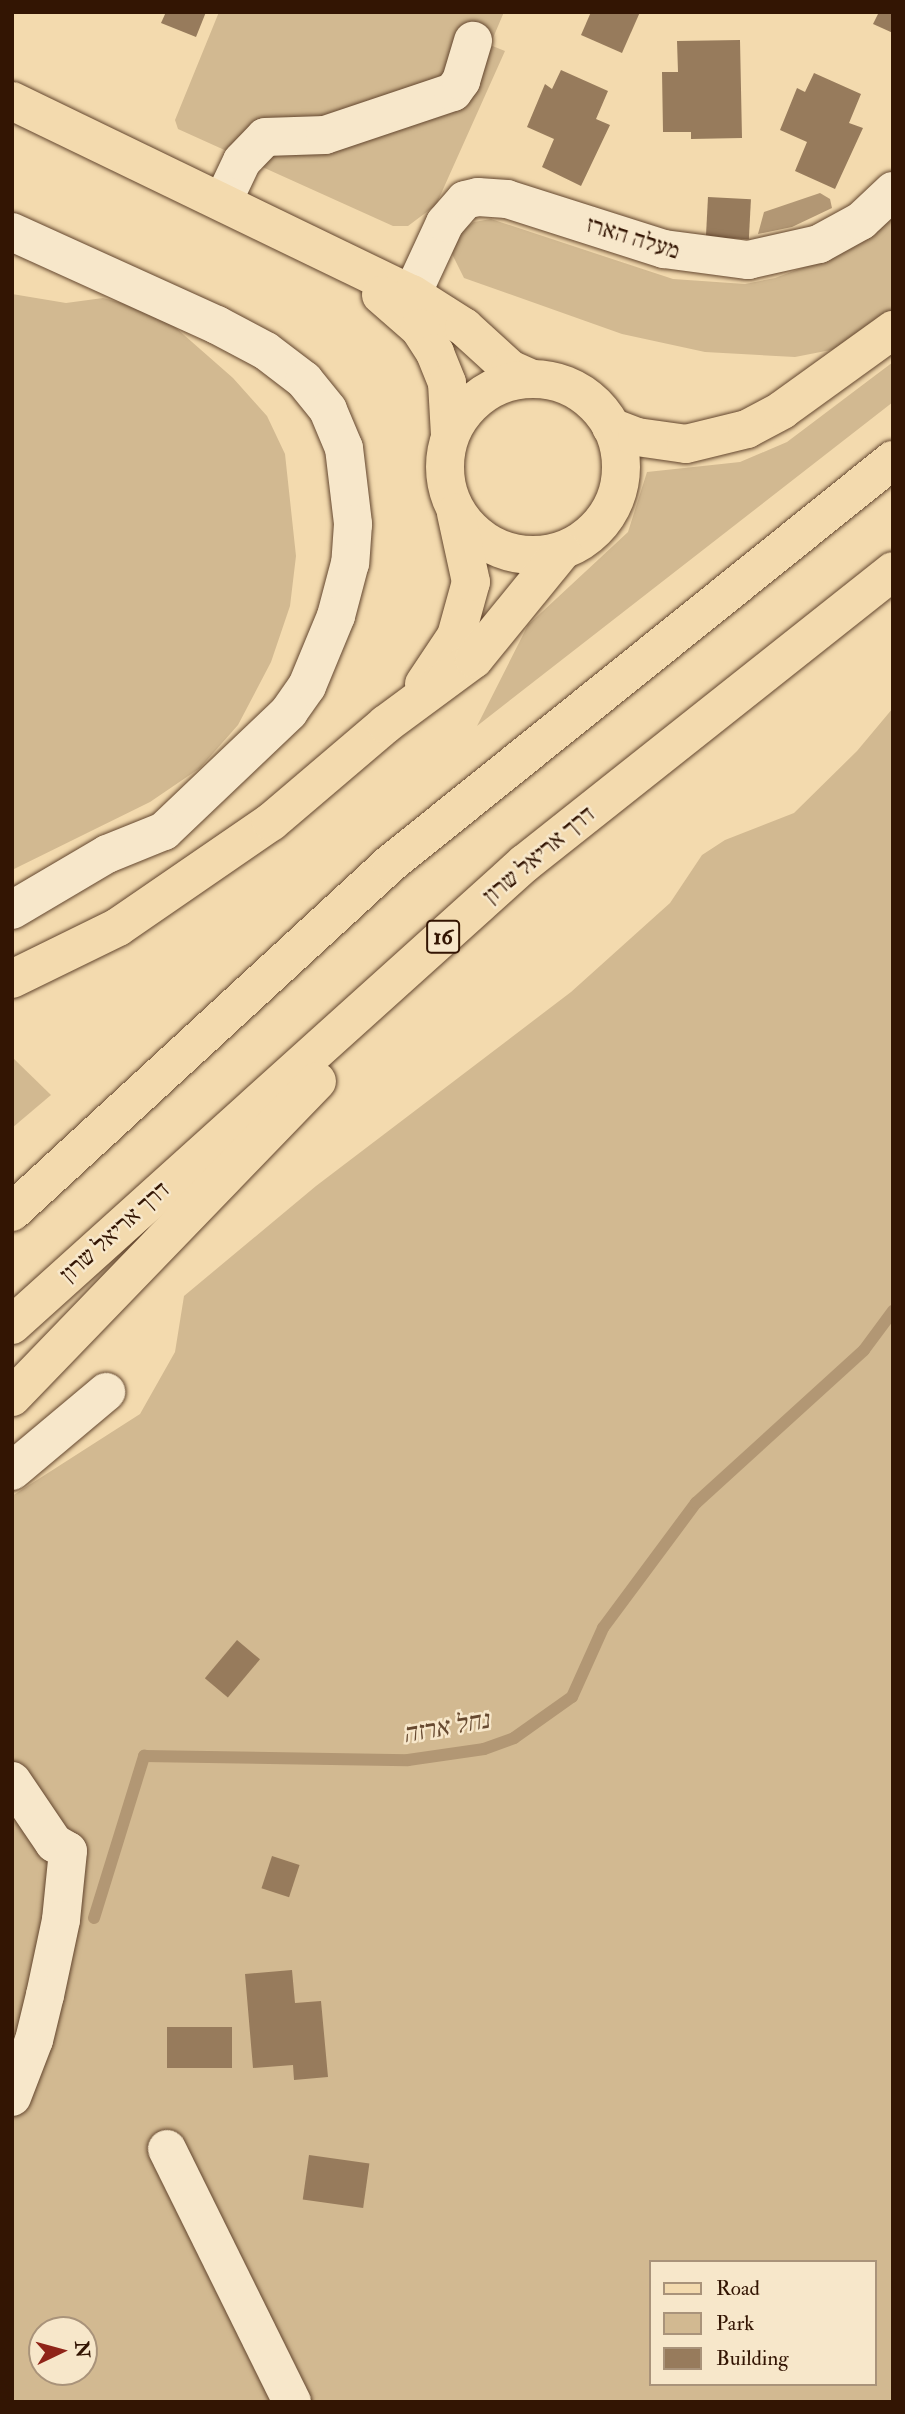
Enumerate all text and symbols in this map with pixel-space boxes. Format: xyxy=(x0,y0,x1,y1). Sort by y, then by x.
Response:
street label: מעלה הארז xyxy=(583,210,683,266)
street label: דרך אריאל שרון xyxy=(477,800,601,910)
road number: 16 xyxy=(426,918,460,956)
street label: דרך אריאל שרון xyxy=(54,1175,176,1289)
water label: נחל ארזה xyxy=(400,1705,492,1751)
legend xyxy=(650,2260,877,2386)
text: Road xyxy=(716,2275,760,2302)
text: Park xyxy=(716,2310,754,2337)
north arrow xyxy=(28,2316,98,2386)
text: N xyxy=(69,2340,95,2359)
text: Building xyxy=(716,2345,789,2372)

